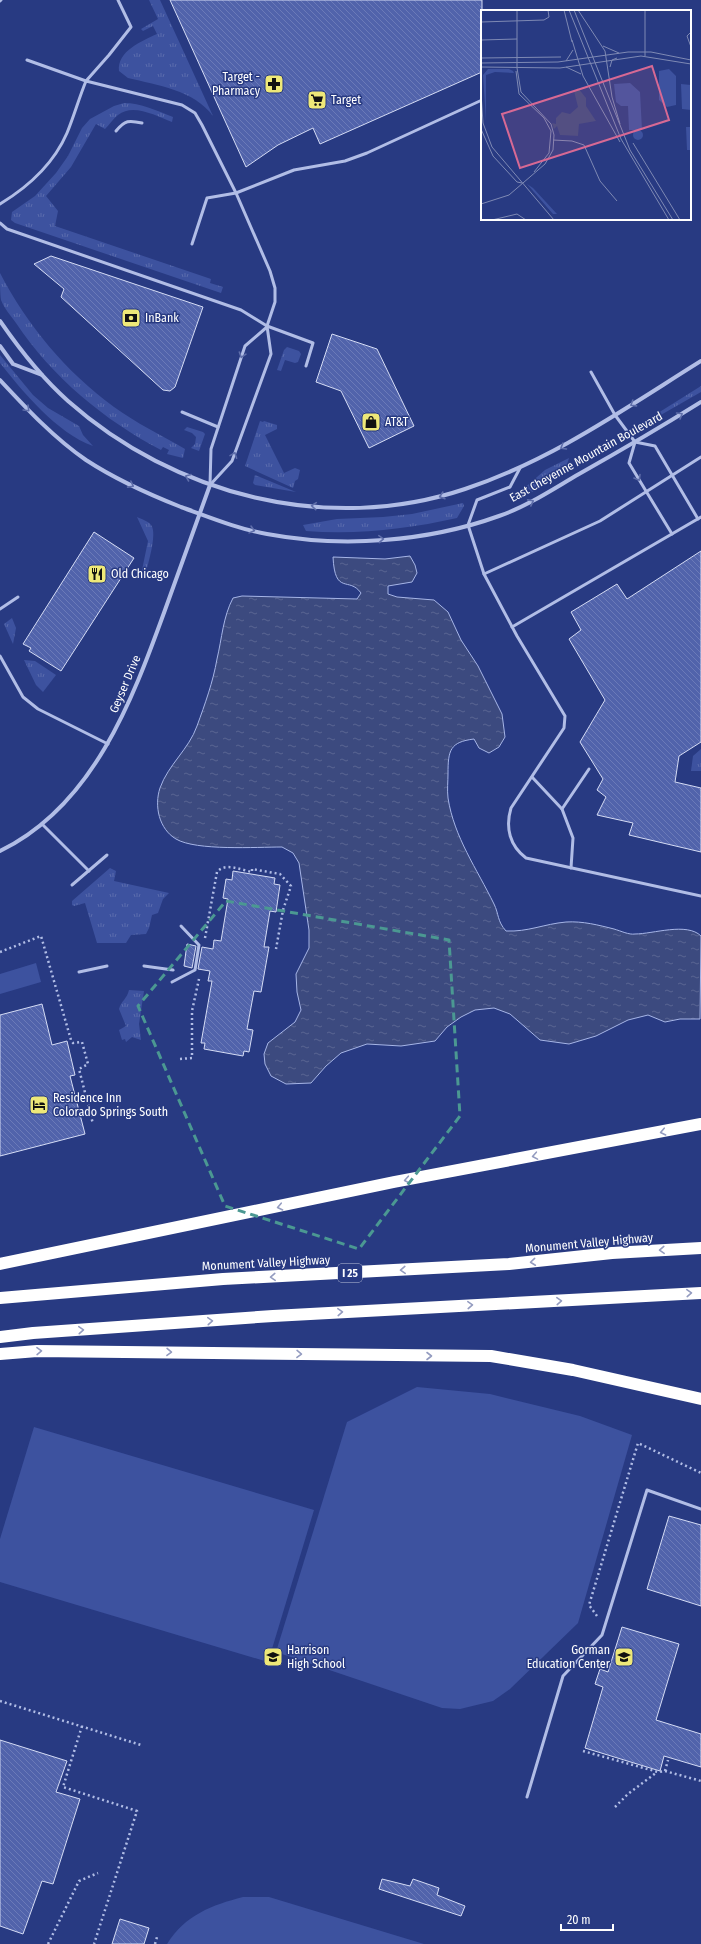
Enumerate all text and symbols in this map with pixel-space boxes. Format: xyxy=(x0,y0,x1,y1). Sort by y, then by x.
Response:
inset map xyxy=(481,10,691,220)
place label: Target - Pharmacy xyxy=(212,70,261,98)
pharmacy icon: Target - Pharmacy xyxy=(263,73,285,95)
supermarket icon: Target xyxy=(306,89,328,111)
place label: Target xyxy=(331,93,361,107)
bank icon: InBank xyxy=(120,307,142,329)
place label: InBank xyxy=(145,311,179,325)
one-way arrow xyxy=(239,351,247,358)
one-way arrow xyxy=(630,399,637,406)
one-way arrow xyxy=(22,404,29,412)
street label: East Cheyenne Mountain Boulevard xyxy=(507,409,665,505)
shop icon: AT&T xyxy=(360,411,382,433)
one-way arrow xyxy=(675,413,682,420)
place label: AT&T xyxy=(385,415,409,429)
one-way arrow xyxy=(560,442,567,449)
one-way arrow xyxy=(230,452,238,459)
one-way arrow xyxy=(184,473,191,481)
one-way arrow xyxy=(634,474,641,481)
one-way arrow xyxy=(127,480,134,488)
one-way arrow xyxy=(439,491,446,500)
one-way arrow xyxy=(527,499,534,507)
one-way arrow xyxy=(311,502,317,511)
one-way arrow xyxy=(249,525,256,534)
one-way arrow xyxy=(378,535,384,544)
restaurant icon: Old Chicago xyxy=(86,563,108,585)
place label: Old Chicago xyxy=(111,567,169,581)
street label: Geyser Drive xyxy=(107,653,143,715)
place label: Residence Inn Colorado Springs South xyxy=(53,1091,168,1119)
hotel icon: Residence Inn Colorado Springs South xyxy=(28,1094,50,1116)
one-way arrow xyxy=(660,1127,666,1136)
one-way arrow xyxy=(532,1152,538,1160)
one-way arrow xyxy=(404,1175,410,1183)
one-way arrow xyxy=(277,1202,283,1210)
street label: Monument Valley Highway xyxy=(524,1230,654,1256)
one-way arrow xyxy=(659,1246,665,1255)
street label: Monument Valley Highway xyxy=(202,1253,331,1273)
one-way arrow xyxy=(530,1257,536,1266)
road number: I 25 xyxy=(338,1264,362,1282)
one-way arrow xyxy=(400,1265,406,1274)
one-way arrow xyxy=(270,1272,276,1281)
one-way arrow xyxy=(686,1289,692,1298)
one-way arrow xyxy=(556,1296,562,1305)
one-way arrow xyxy=(467,1301,473,1310)
one-way arrow xyxy=(337,1308,343,1317)
one-way arrow xyxy=(207,1316,213,1325)
one-way arrow xyxy=(78,1325,84,1334)
one-way arrow xyxy=(36,1347,42,1356)
one-way arrow xyxy=(166,1348,172,1357)
one-way arrow xyxy=(296,1350,302,1358)
one-way arrow xyxy=(426,1352,432,1360)
place label: Harrison High School xyxy=(287,1643,345,1671)
place label: Gorman Education Center xyxy=(527,1643,611,1671)
school or university icon: Harrison High School xyxy=(262,1646,284,1668)
school or university icon: Gorman Education Center xyxy=(613,1646,635,1668)
scale bar xyxy=(561,1906,613,1932)
text: 20 m xyxy=(567,1913,591,1927)

